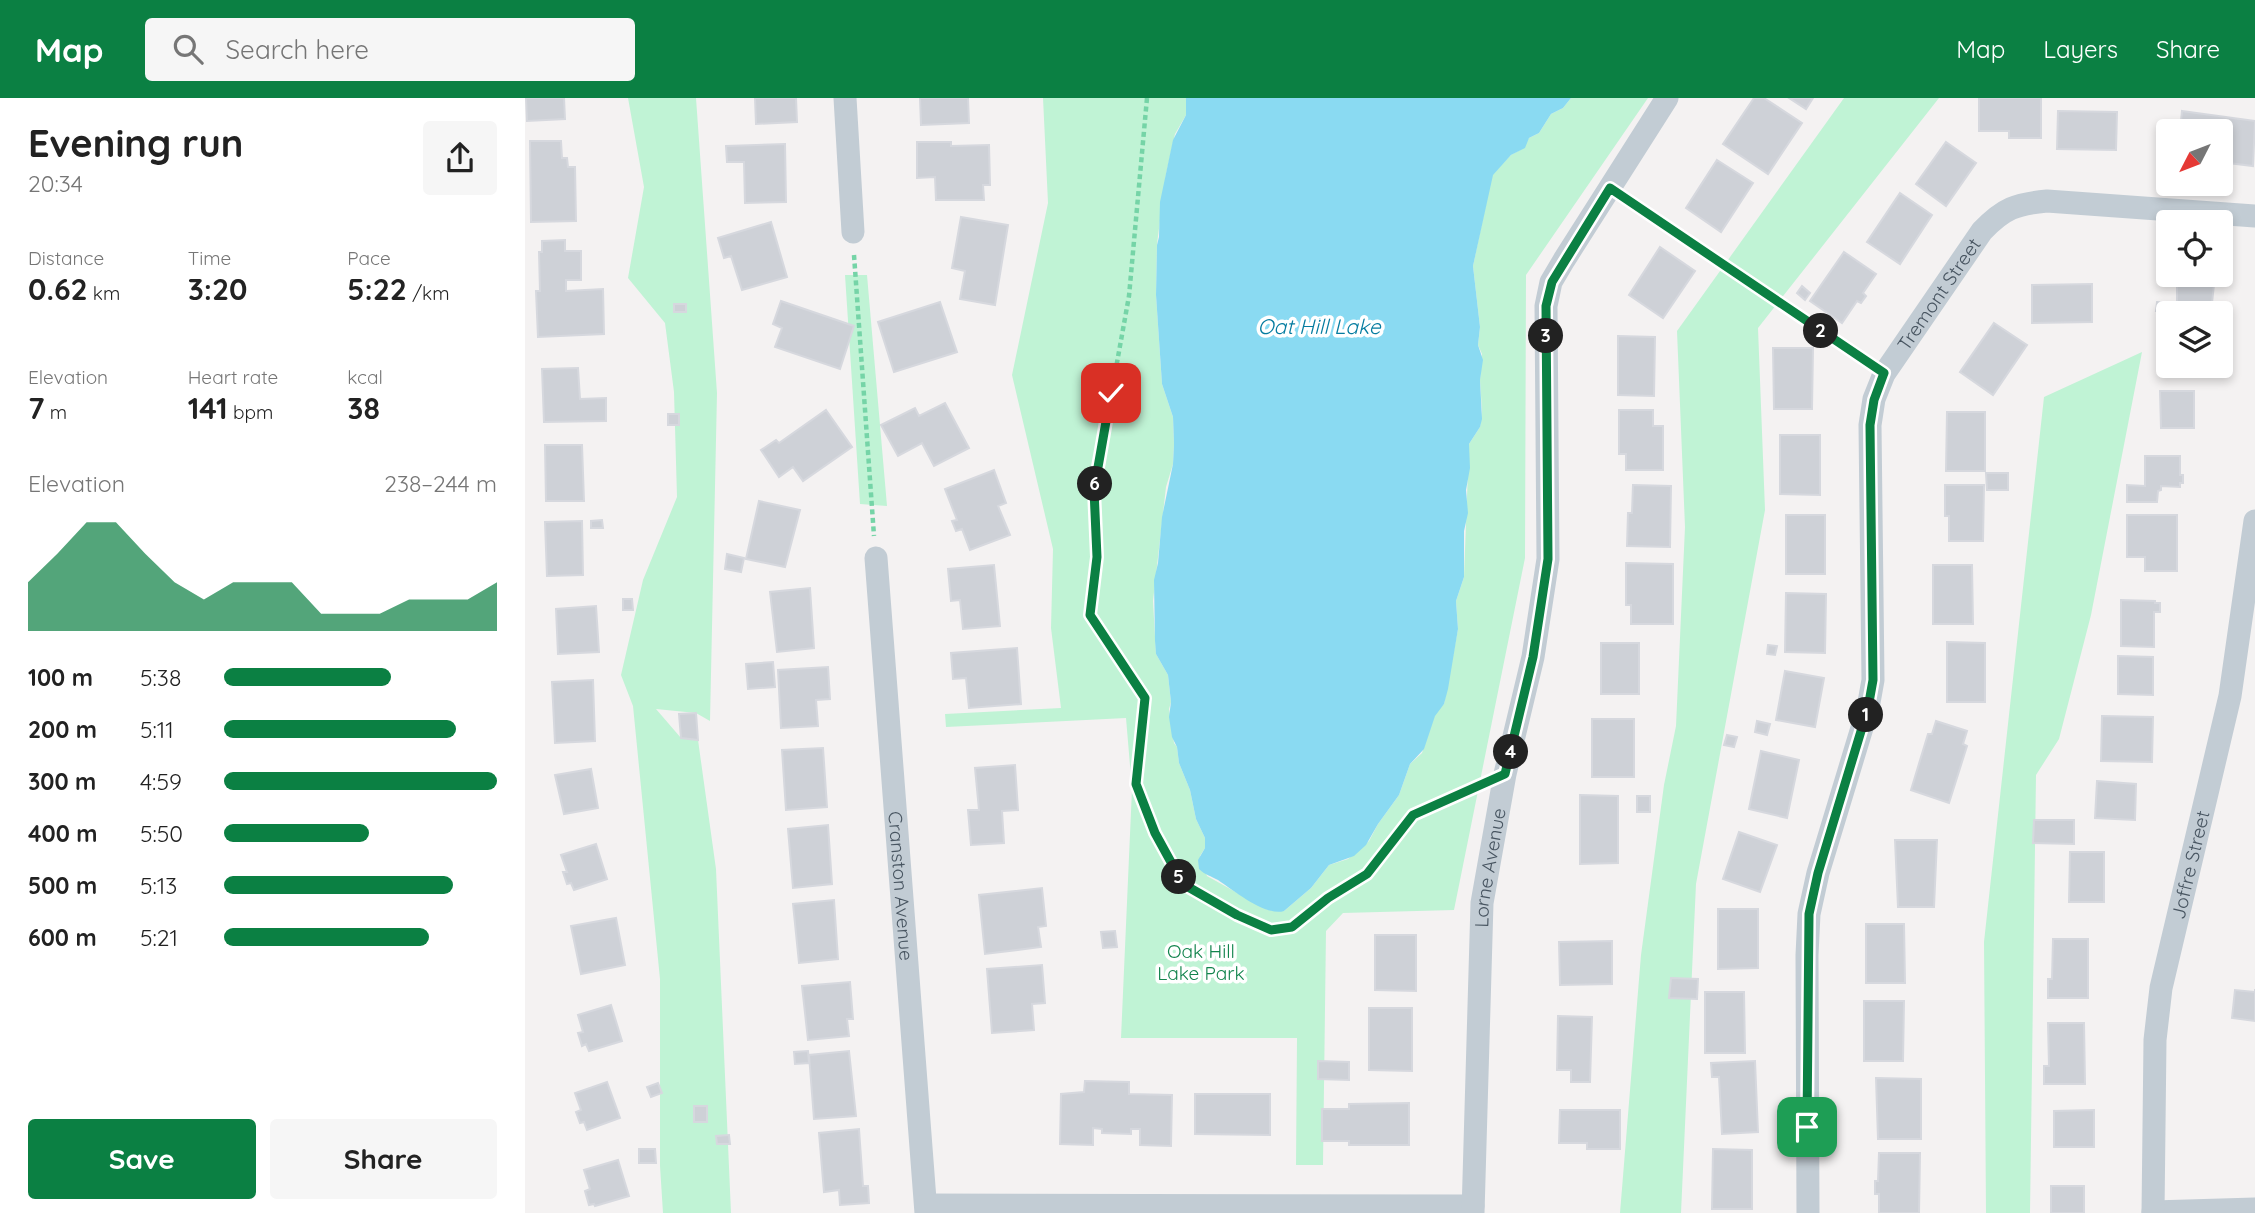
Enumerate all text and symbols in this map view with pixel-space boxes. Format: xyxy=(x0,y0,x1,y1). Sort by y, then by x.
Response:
search box xyxy=(145,18,635,81)
text: Map xyxy=(35,29,103,70)
icon: search xyxy=(169,30,207,68)
text: Search here xyxy=(225,33,369,66)
text: Map xyxy=(1956,34,2005,64)
text: Layers xyxy=(2043,34,2118,64)
text: Share xyxy=(2156,34,2220,64)
text: Evening run xyxy=(28,119,243,167)
north arrow xyxy=(2156,119,2233,196)
map controls xyxy=(2156,119,2233,378)
button: share xyxy=(423,121,497,195)
text: 20:34 xyxy=(28,169,83,198)
button: locate xyxy=(2156,210,2233,287)
street label: Tremont Street xyxy=(1892,233,1986,355)
text: Distance xyxy=(28,246,104,270)
text: Time xyxy=(188,246,231,270)
text: Pace xyxy=(347,246,391,270)
text: 0.62 xyxy=(28,270,88,308)
text: 3:20 xyxy=(188,270,247,308)
text: 5:22 xyxy=(347,270,407,308)
text: km xyxy=(88,281,120,305)
text: /km xyxy=(407,281,450,305)
button: layers xyxy=(2156,301,2233,378)
water label: Oat Hill Lake xyxy=(1257,313,1382,339)
pin: 2 xyxy=(1803,314,1839,348)
pin: 3 xyxy=(1529,318,1563,354)
text: 2 xyxy=(1815,318,1826,342)
text: 3 xyxy=(1540,323,1551,347)
pin xyxy=(1081,363,1141,423)
text: Elevation xyxy=(28,365,108,389)
text: Heart rate xyxy=(188,365,278,389)
text: kcal xyxy=(347,365,383,389)
icon: check xyxy=(1092,374,1130,412)
text: 7 xyxy=(28,389,44,427)
text: 141 xyxy=(188,389,228,427)
text: 38 xyxy=(347,389,380,427)
text: m xyxy=(44,400,67,424)
text: bpm xyxy=(228,400,273,424)
pin: 6 xyxy=(1077,466,1113,502)
text: Elevation xyxy=(28,469,125,498)
text: 238–244 m xyxy=(384,469,497,498)
text: 6 xyxy=(1089,471,1100,495)
text: 100 m xyxy=(28,663,93,692)
text: 5:38 xyxy=(140,663,181,692)
pin: 1 xyxy=(1849,698,1883,732)
text: 1 xyxy=(1862,702,1869,726)
text: 200 m xyxy=(28,715,97,744)
text: 5:11 xyxy=(140,715,174,744)
pin: 4 xyxy=(1493,734,1529,770)
text: 4 xyxy=(1505,739,1516,763)
text: 300 m xyxy=(28,767,96,796)
text: 4:59 xyxy=(140,767,182,796)
street label: Lorne Avenue xyxy=(1469,806,1511,928)
street label: Joffre Street xyxy=(2166,808,2215,921)
street label: Cranston Avenue xyxy=(883,810,919,962)
text: 400 m xyxy=(28,819,97,848)
text: 5:50 xyxy=(140,819,183,848)
pin: 5 xyxy=(1161,860,1197,894)
text: 5 xyxy=(1173,864,1184,888)
text: 500 m xyxy=(28,871,97,900)
text: 5:13 xyxy=(140,871,177,900)
text: 600 m xyxy=(28,923,97,952)
text: 5:21 xyxy=(140,923,178,952)
park label: Oak Hill Lake Park xyxy=(1157,939,1245,985)
pin xyxy=(1777,1097,1837,1157)
icon: arrive xyxy=(1788,1108,1826,1146)
button: Save xyxy=(28,1119,256,1199)
button: Share xyxy=(270,1119,497,1199)

